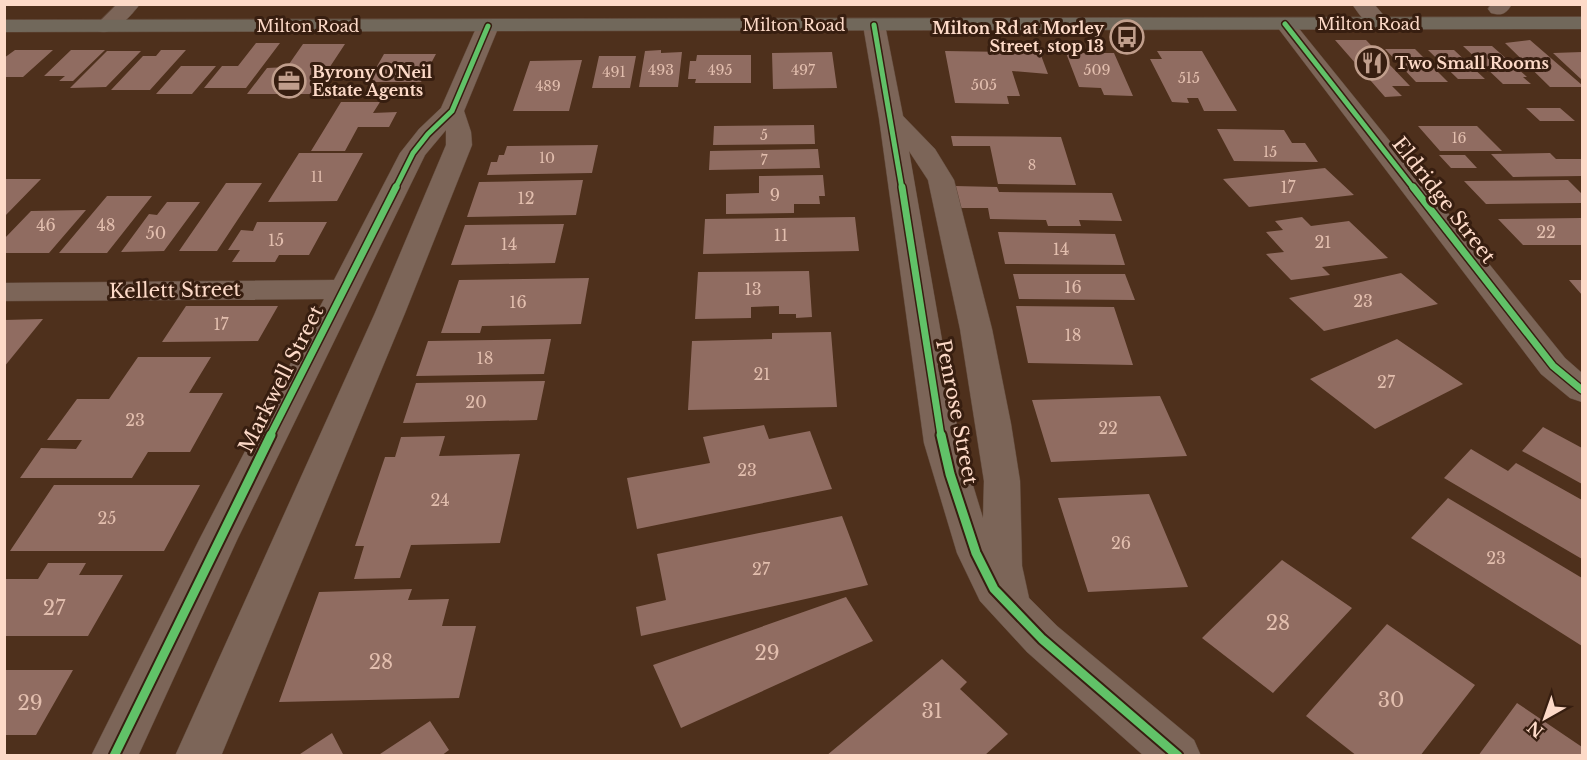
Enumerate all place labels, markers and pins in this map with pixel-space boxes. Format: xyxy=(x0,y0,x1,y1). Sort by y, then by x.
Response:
place label: Milton Rd at Morley Street, stop 13 xyxy=(932,18,1105,56)
bus stop icon: Milton Rd at Morley Street, stop 13 xyxy=(1109,19,1145,55)
restaurant icon: Two Small Rooms xyxy=(1354,45,1390,81)
place label: Two Small Rooms xyxy=(1395,53,1549,73)
place label: Byrony O'Neil Estate Agents xyxy=(312,62,433,100)
office icon: Byrony O'Neil Estate Agents xyxy=(271,63,307,99)

